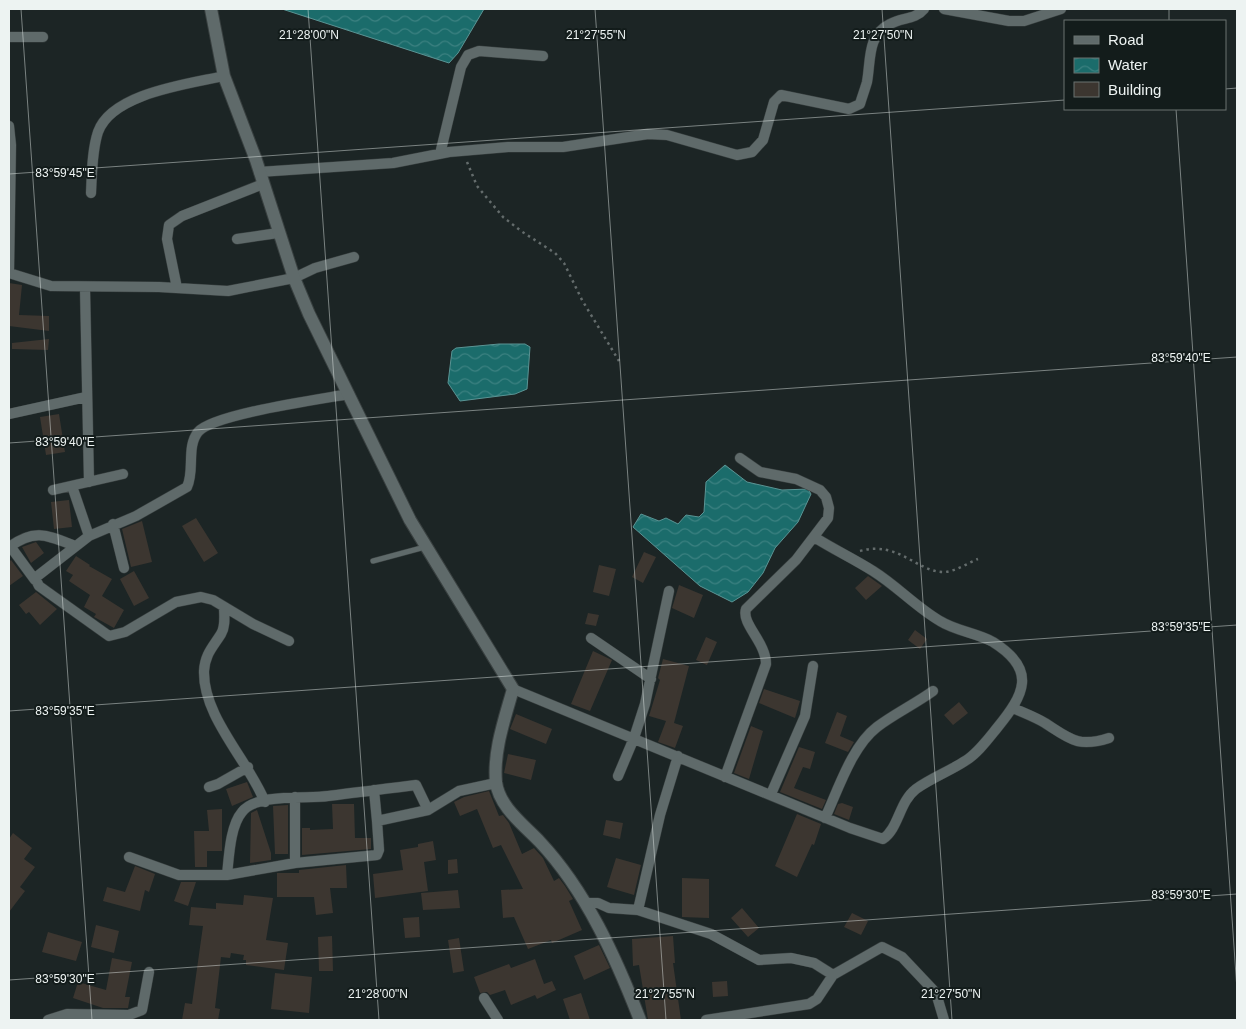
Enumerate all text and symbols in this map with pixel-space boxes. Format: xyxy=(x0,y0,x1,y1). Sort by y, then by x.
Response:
legend xyxy=(1064,20,1226,110)
text: 21°28'00"N xyxy=(279,28,339,42)
text: 21°27'55"N xyxy=(566,28,626,42)
text: 21°27'50"N xyxy=(853,28,913,42)
text: Road xyxy=(1108,31,1144,48)
text: Water xyxy=(1108,56,1147,73)
text: Building xyxy=(1108,81,1161,98)
text: 83°59'45"E xyxy=(35,166,95,180)
text: 83°59'40"E xyxy=(1151,351,1211,365)
text: 83°59'40"E xyxy=(35,435,95,449)
text: 83°59'35"E xyxy=(1151,620,1211,634)
text: 83°59'35"E xyxy=(35,704,95,718)
text: 83°59'30"E xyxy=(1151,888,1211,902)
text: 83°59'30"E xyxy=(35,972,95,986)
text: 21°28'00"N xyxy=(348,987,408,1001)
text: 21°27'55"N xyxy=(635,987,695,1001)
text: 21°27'50"N xyxy=(921,987,981,1001)

